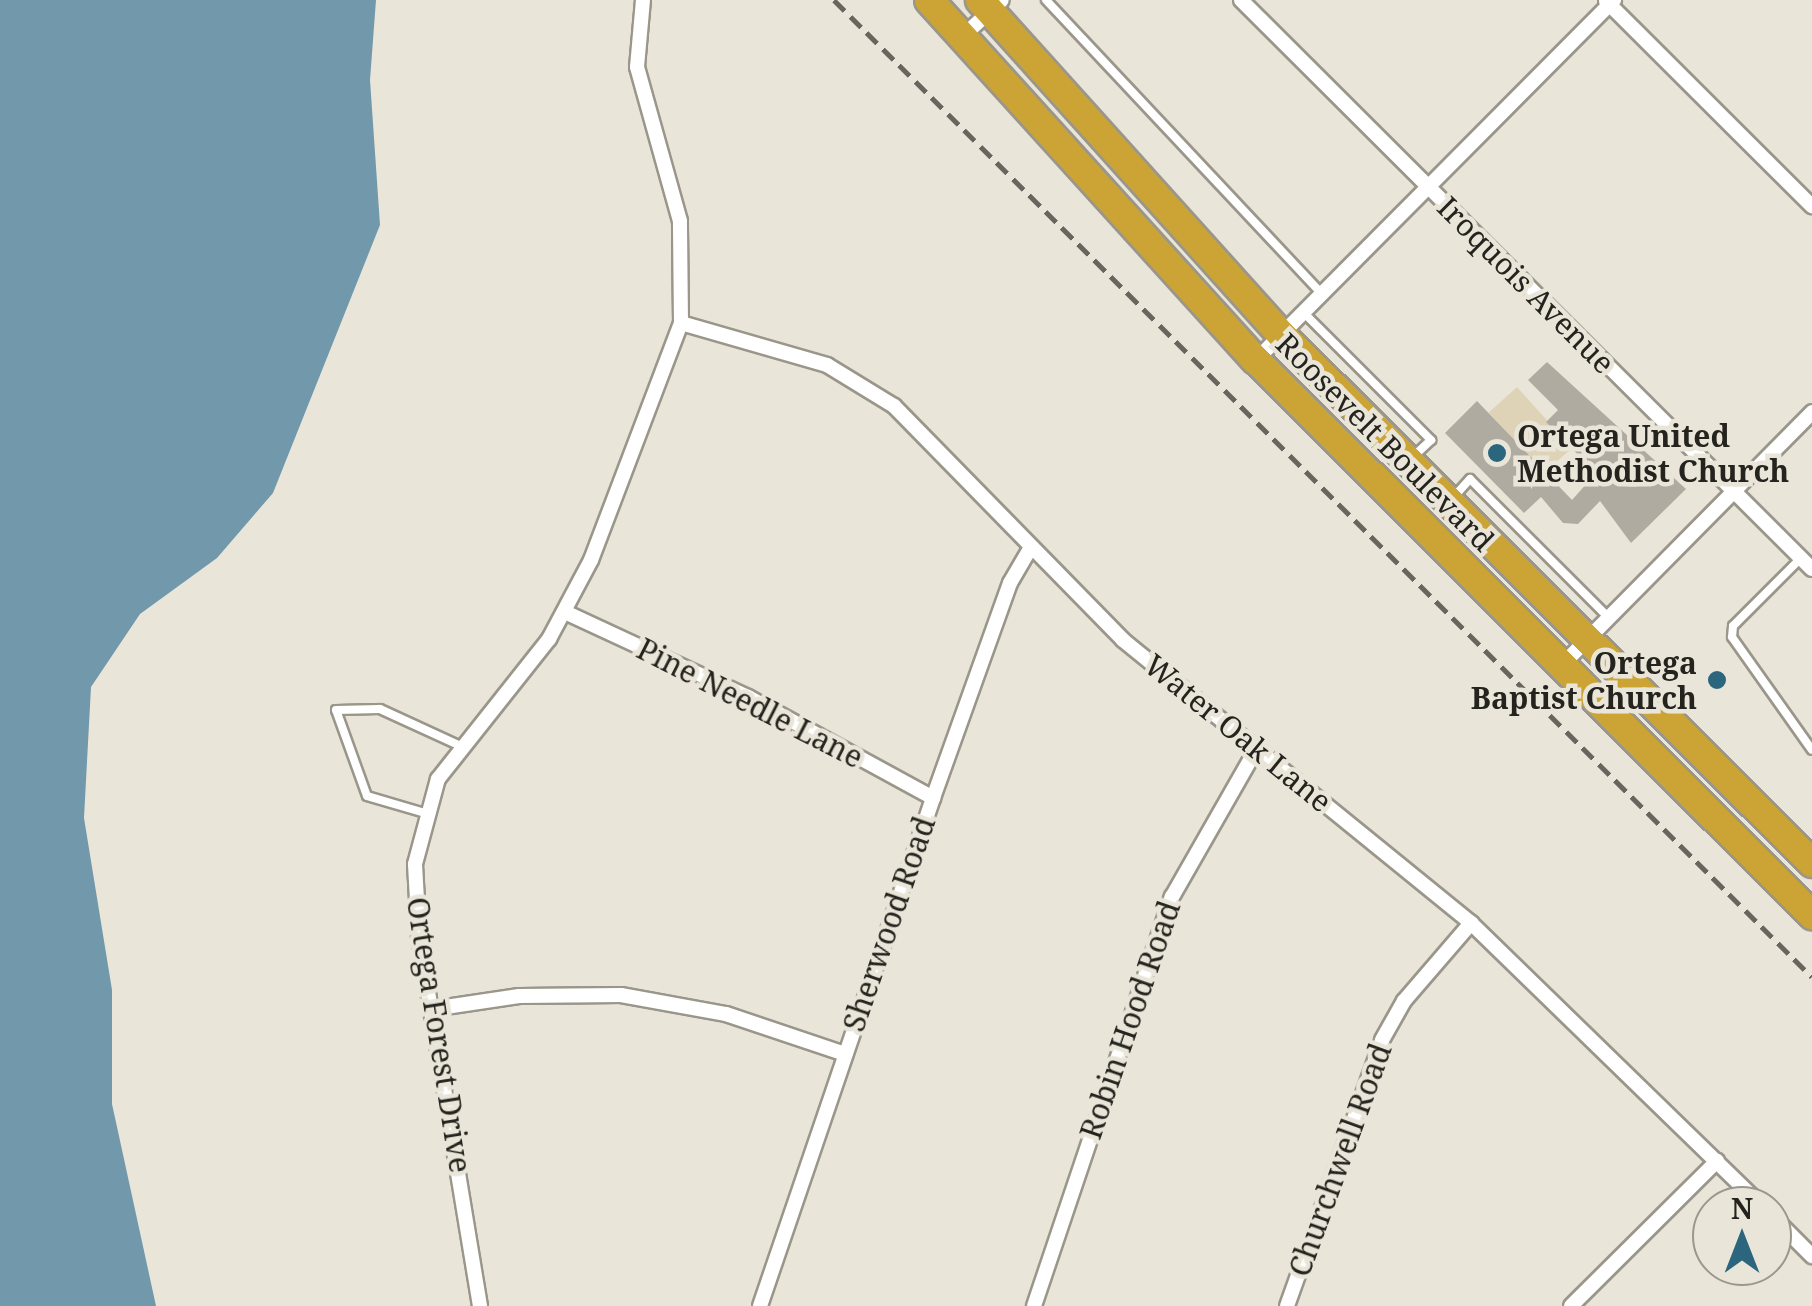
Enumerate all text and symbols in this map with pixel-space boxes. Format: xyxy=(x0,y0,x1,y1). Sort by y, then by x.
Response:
street label: Iroquois Avenue xyxy=(1430,189,1622,381)
street label: Roosevelt Boulevard xyxy=(1269,326,1501,558)
place label: Ortega United Methodist Church xyxy=(1517,418,1789,488)
marker: Ortega United Methodist Church xyxy=(1486,442,1508,464)
street label: Pine Needle Lane xyxy=(631,631,869,775)
place label: Ortega Baptist Church xyxy=(1471,645,1697,716)
street label: Water Oak Lane xyxy=(1137,647,1339,819)
marker: Ortega Baptist Church xyxy=(1706,669,1728,691)
street label: Sherwood Road xyxy=(835,812,943,1036)
street label: Ortega Forest Drive xyxy=(399,895,479,1175)
street label: Robin Hood Road xyxy=(1072,896,1188,1144)
street label: Churchwell Road xyxy=(1281,1039,1399,1281)
north arrow xyxy=(1692,1186,1792,1286)
text: N xyxy=(1731,1189,1753,1227)

